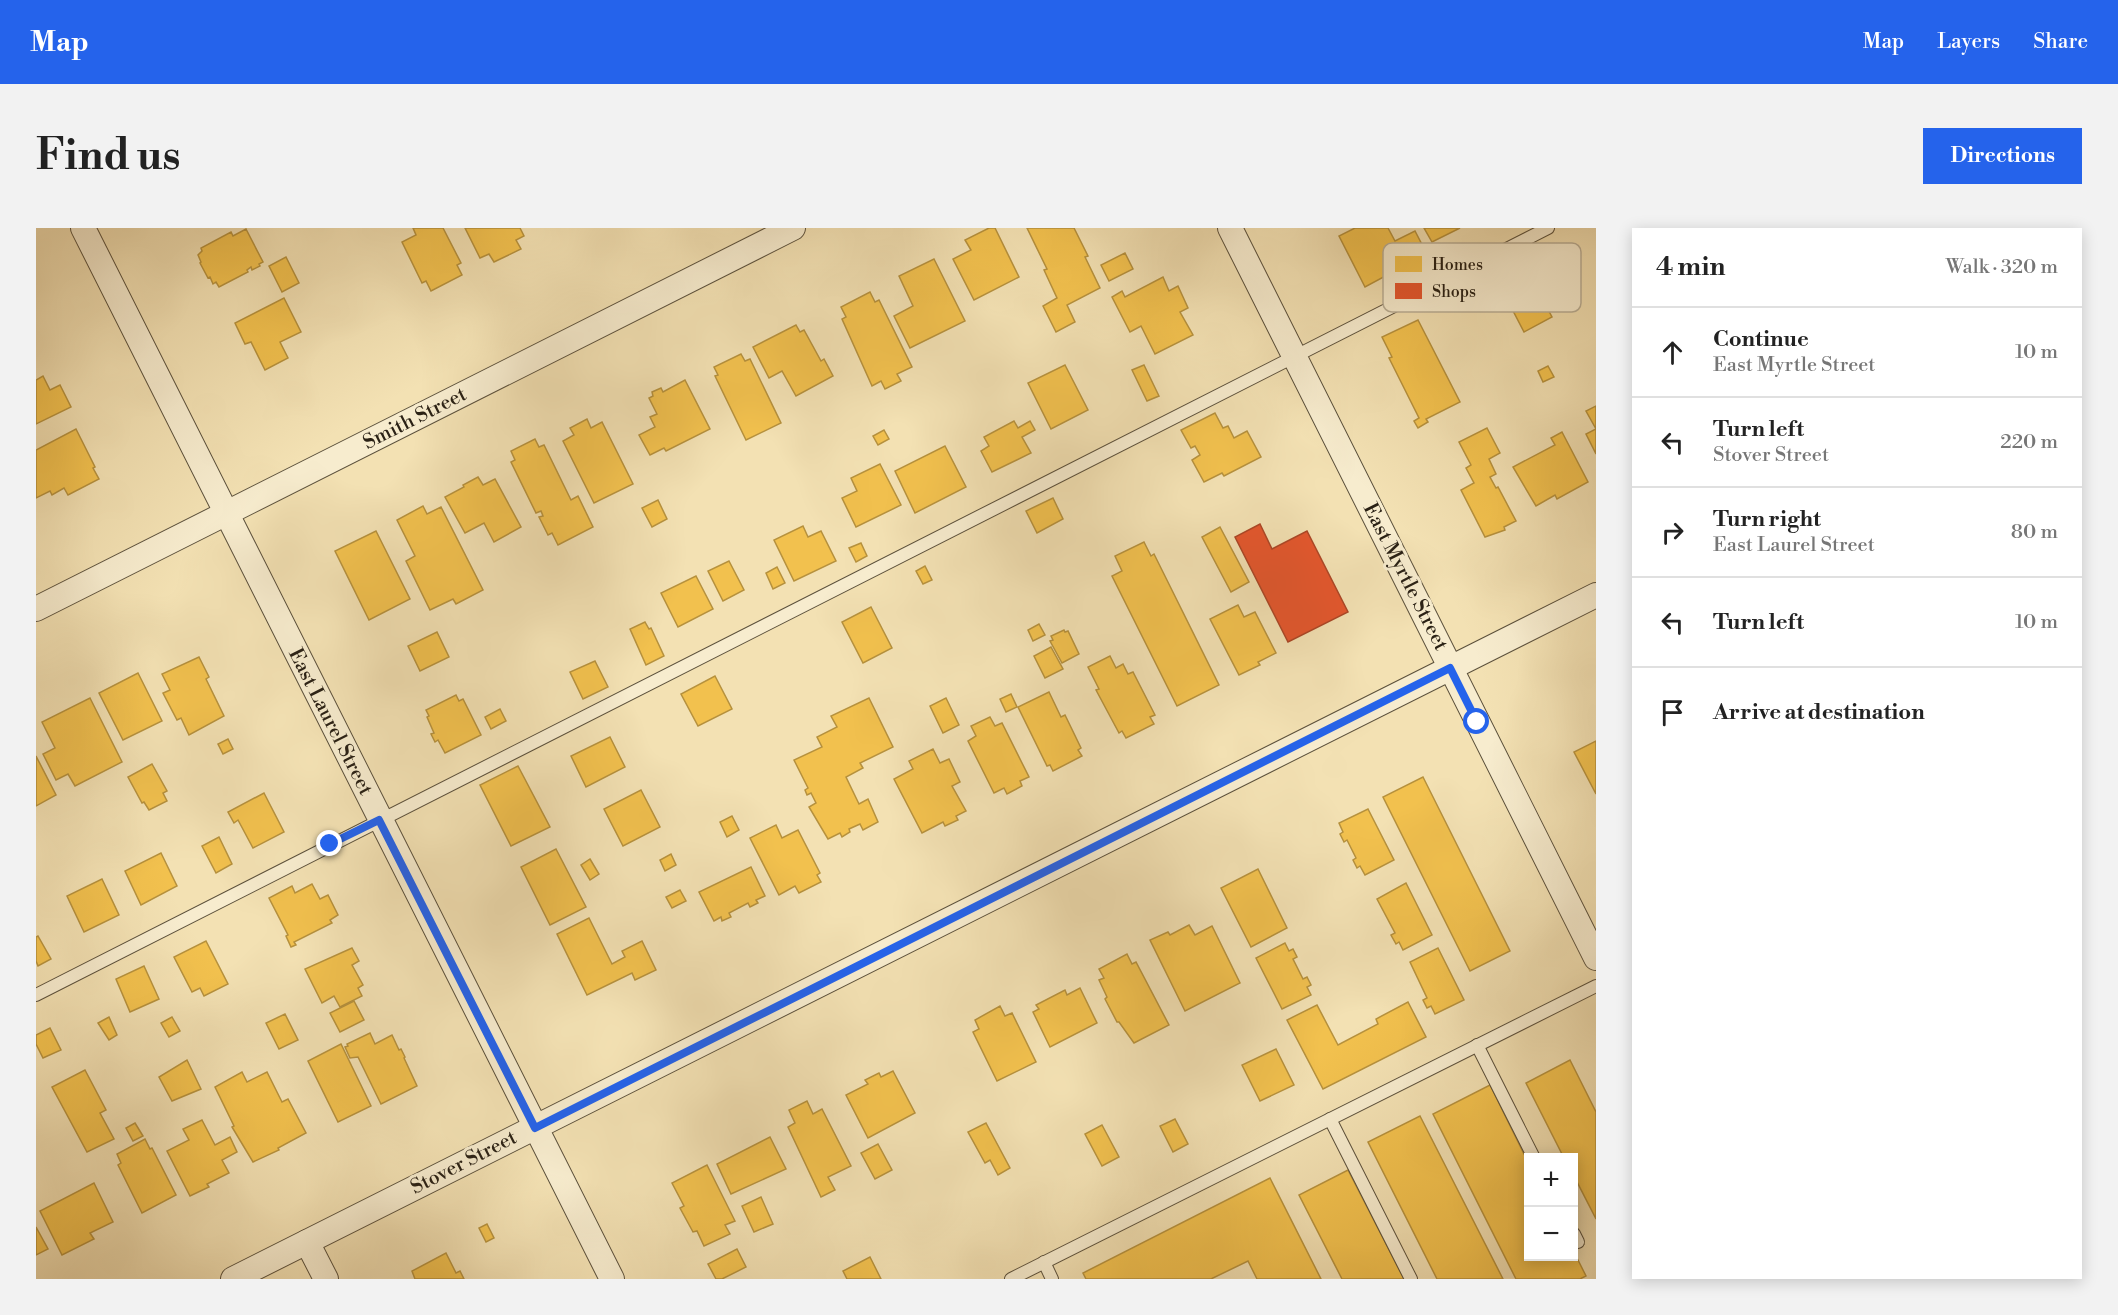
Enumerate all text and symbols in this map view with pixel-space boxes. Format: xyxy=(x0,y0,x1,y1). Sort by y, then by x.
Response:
text: Map xyxy=(30,25,89,60)
text: Map xyxy=(1863,29,1904,55)
text: Layers xyxy=(1937,29,2000,55)
text: Share xyxy=(2033,29,2088,55)
button: Directions xyxy=(1923,128,2082,184)
text: Find us xyxy=(36,130,180,183)
legend xyxy=(1383,243,1581,312)
text: 4 min xyxy=(1656,251,1726,283)
text: Homes xyxy=(1432,255,1483,275)
text: Walk · 320 m xyxy=(1946,255,2058,280)
text: Shops xyxy=(1432,282,1476,302)
text: Continue xyxy=(1713,326,1809,353)
icon: ahead xyxy=(1656,336,1689,369)
text: 10 m xyxy=(2015,340,2058,365)
text: East Myrtle Street xyxy=(1713,353,1875,378)
street label: Smith Street xyxy=(359,382,471,456)
text: Turn left xyxy=(1713,416,1804,443)
icon: left xyxy=(1656,426,1689,459)
text: 220 m xyxy=(2000,430,2058,455)
text: Stover Street xyxy=(1713,443,1829,468)
street label: East Myrtle Street xyxy=(1357,499,1453,655)
text: Turn right xyxy=(1713,506,1821,533)
icon: right xyxy=(1656,516,1689,549)
text: 80 m xyxy=(2011,520,2058,545)
text: East Laurel Street xyxy=(1713,533,1875,558)
icon: left xyxy=(1656,606,1689,639)
text: Turn left xyxy=(1713,609,1804,636)
text: 10 m xyxy=(2015,610,2058,635)
street label: East Laurel Street xyxy=(282,644,378,800)
icon: arrive xyxy=(1656,696,1689,729)
text: Arrive at destination xyxy=(1713,699,1925,726)
route start xyxy=(1463,708,1489,734)
route end xyxy=(316,830,342,856)
street label: Stover Street xyxy=(407,1126,521,1200)
map controls xyxy=(1524,1153,1578,1261)
button: + xyxy=(1524,1153,1578,1207)
button: − xyxy=(1524,1207,1578,1261)

